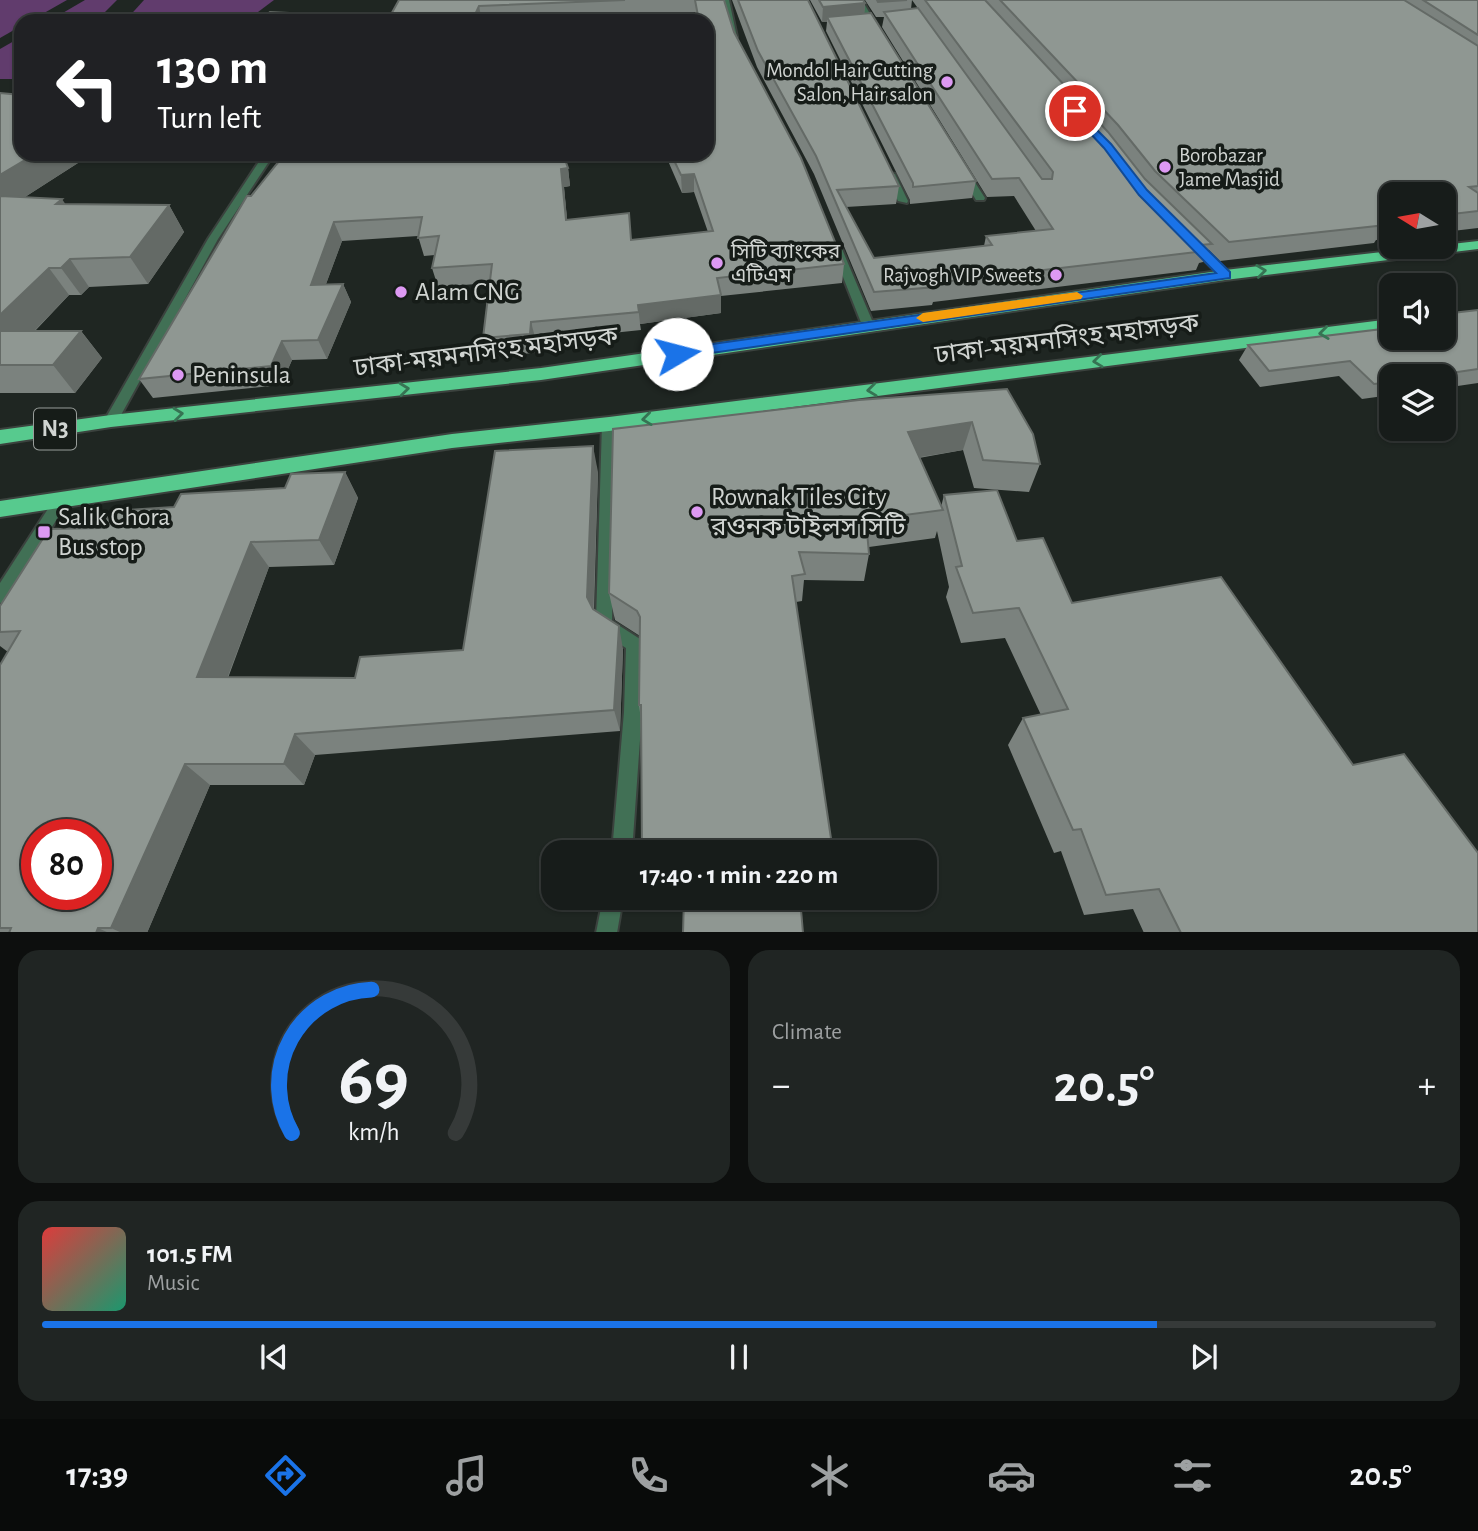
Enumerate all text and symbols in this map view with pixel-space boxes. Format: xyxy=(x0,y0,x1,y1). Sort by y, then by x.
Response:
icon: left xyxy=(42,42,133,133)
text: 130 m xyxy=(157,44,268,93)
place label: Mondol Hair Cutting Salon, Hair salon xyxy=(766,60,934,105)
marker: Mondol Hair Cutting Salon, Hair salon xyxy=(939,74,955,90)
pin xyxy=(1045,81,1105,141)
icon: arrive xyxy=(1056,92,1094,130)
text: Turn left xyxy=(157,102,261,134)
place label: Borobazar Jame Masjid xyxy=(1179,145,1280,190)
marker: Borobazar Jame Masjid xyxy=(1157,159,1173,175)
north arrow xyxy=(1379,182,1456,259)
map controls xyxy=(1379,182,1456,441)
place label: সিটি ব্যাংকের এটিএম xyxy=(730,239,841,286)
marker: সিটি ব্যাংকের এটিএম xyxy=(709,255,725,271)
one-way arrow xyxy=(1255,263,1267,278)
place label: Rajvogh VIP Sweets xyxy=(883,265,1042,286)
marker: Rajvogh VIP Sweets xyxy=(1048,267,1064,283)
button: sound xyxy=(1379,273,1456,350)
place label: Alam CNG xyxy=(415,279,520,305)
marker: Alam CNG xyxy=(393,284,409,300)
street label: ঢাকা-ময়মনসিংহ মহাসড়ক xyxy=(932,308,1202,368)
position arrow xyxy=(640,317,714,391)
street label: ঢাকা-ময়মনসিংহ মহাসড়ক xyxy=(351,321,621,381)
one-way arrow xyxy=(1318,325,1329,340)
one-way arrow xyxy=(1092,354,1104,369)
place label: Peninsula xyxy=(192,362,291,388)
button: layers xyxy=(1379,364,1456,441)
marker: Peninsula xyxy=(170,367,186,383)
one-way arrow xyxy=(399,382,410,397)
one-way arrow xyxy=(866,382,878,397)
one-way arrow xyxy=(173,407,184,422)
road number: N3 xyxy=(34,408,76,449)
one-way arrow xyxy=(641,412,652,427)
place label: Rownak Tiles City রওনক টাইলস সিটি xyxy=(710,484,906,540)
place label: Salik Chora Bus stop xyxy=(58,504,170,560)
marker: Rownak Tiles City রওনক টাইলস সিটি xyxy=(689,504,705,520)
marker: Salik Chora Bus stop xyxy=(36,524,52,540)
speed limit sign: 80 xyxy=(21,819,112,910)
text: 17:40 · 1 min · 220 m xyxy=(640,862,838,888)
text: Climate xyxy=(772,1021,842,1044)
text: 69 xyxy=(339,1045,409,1118)
text: 20.5° xyxy=(1053,1059,1155,1111)
text: − xyxy=(772,1067,790,1105)
text: + xyxy=(1418,1067,1436,1105)
text: km/h xyxy=(348,1119,400,1144)
text: 101.5 FM xyxy=(147,1241,233,1267)
text: Music xyxy=(147,1272,199,1295)
icon: previous xyxy=(255,1338,293,1376)
icon: pause xyxy=(720,1338,758,1376)
icon: next xyxy=(1185,1338,1223,1376)
icon: directions xyxy=(261,1451,310,1500)
icon: music xyxy=(442,1451,491,1500)
icon: phone xyxy=(624,1451,673,1500)
icon: climate xyxy=(805,1451,854,1500)
icon: car xyxy=(987,1451,1036,1500)
icon: filters xyxy=(1168,1451,1217,1500)
text: 17:39 xyxy=(66,1459,128,1491)
text: 20.5° xyxy=(1349,1459,1412,1491)

